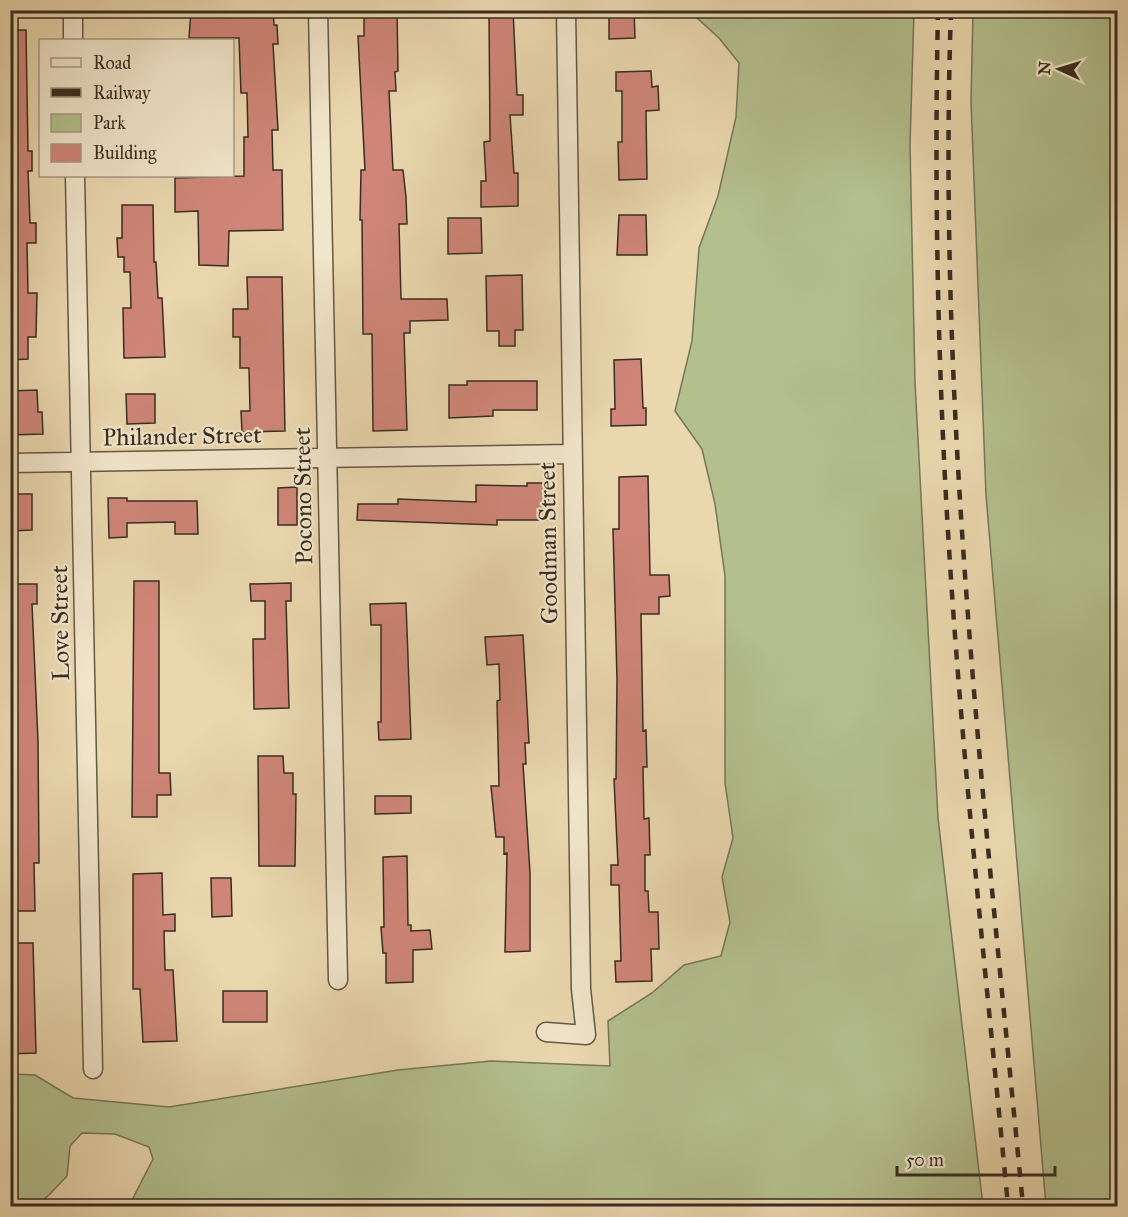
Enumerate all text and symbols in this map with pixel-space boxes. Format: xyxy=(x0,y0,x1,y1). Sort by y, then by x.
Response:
legend xyxy=(39,39,234,177)
north arrow xyxy=(1029,39,1089,99)
text: Road xyxy=(93,52,131,74)
text: N xyxy=(1035,60,1055,75)
text: Railway xyxy=(93,82,151,104)
text: Park xyxy=(93,112,126,134)
text: Building xyxy=(93,142,157,165)
street label: Philander Street xyxy=(102,420,262,452)
street label: Pocono Street xyxy=(287,426,319,565)
street label: Goodman Street xyxy=(532,461,564,624)
street label: Love Street xyxy=(44,564,76,681)
scale bar xyxy=(897,1139,1054,1177)
text: 50 m xyxy=(906,1149,944,1171)

